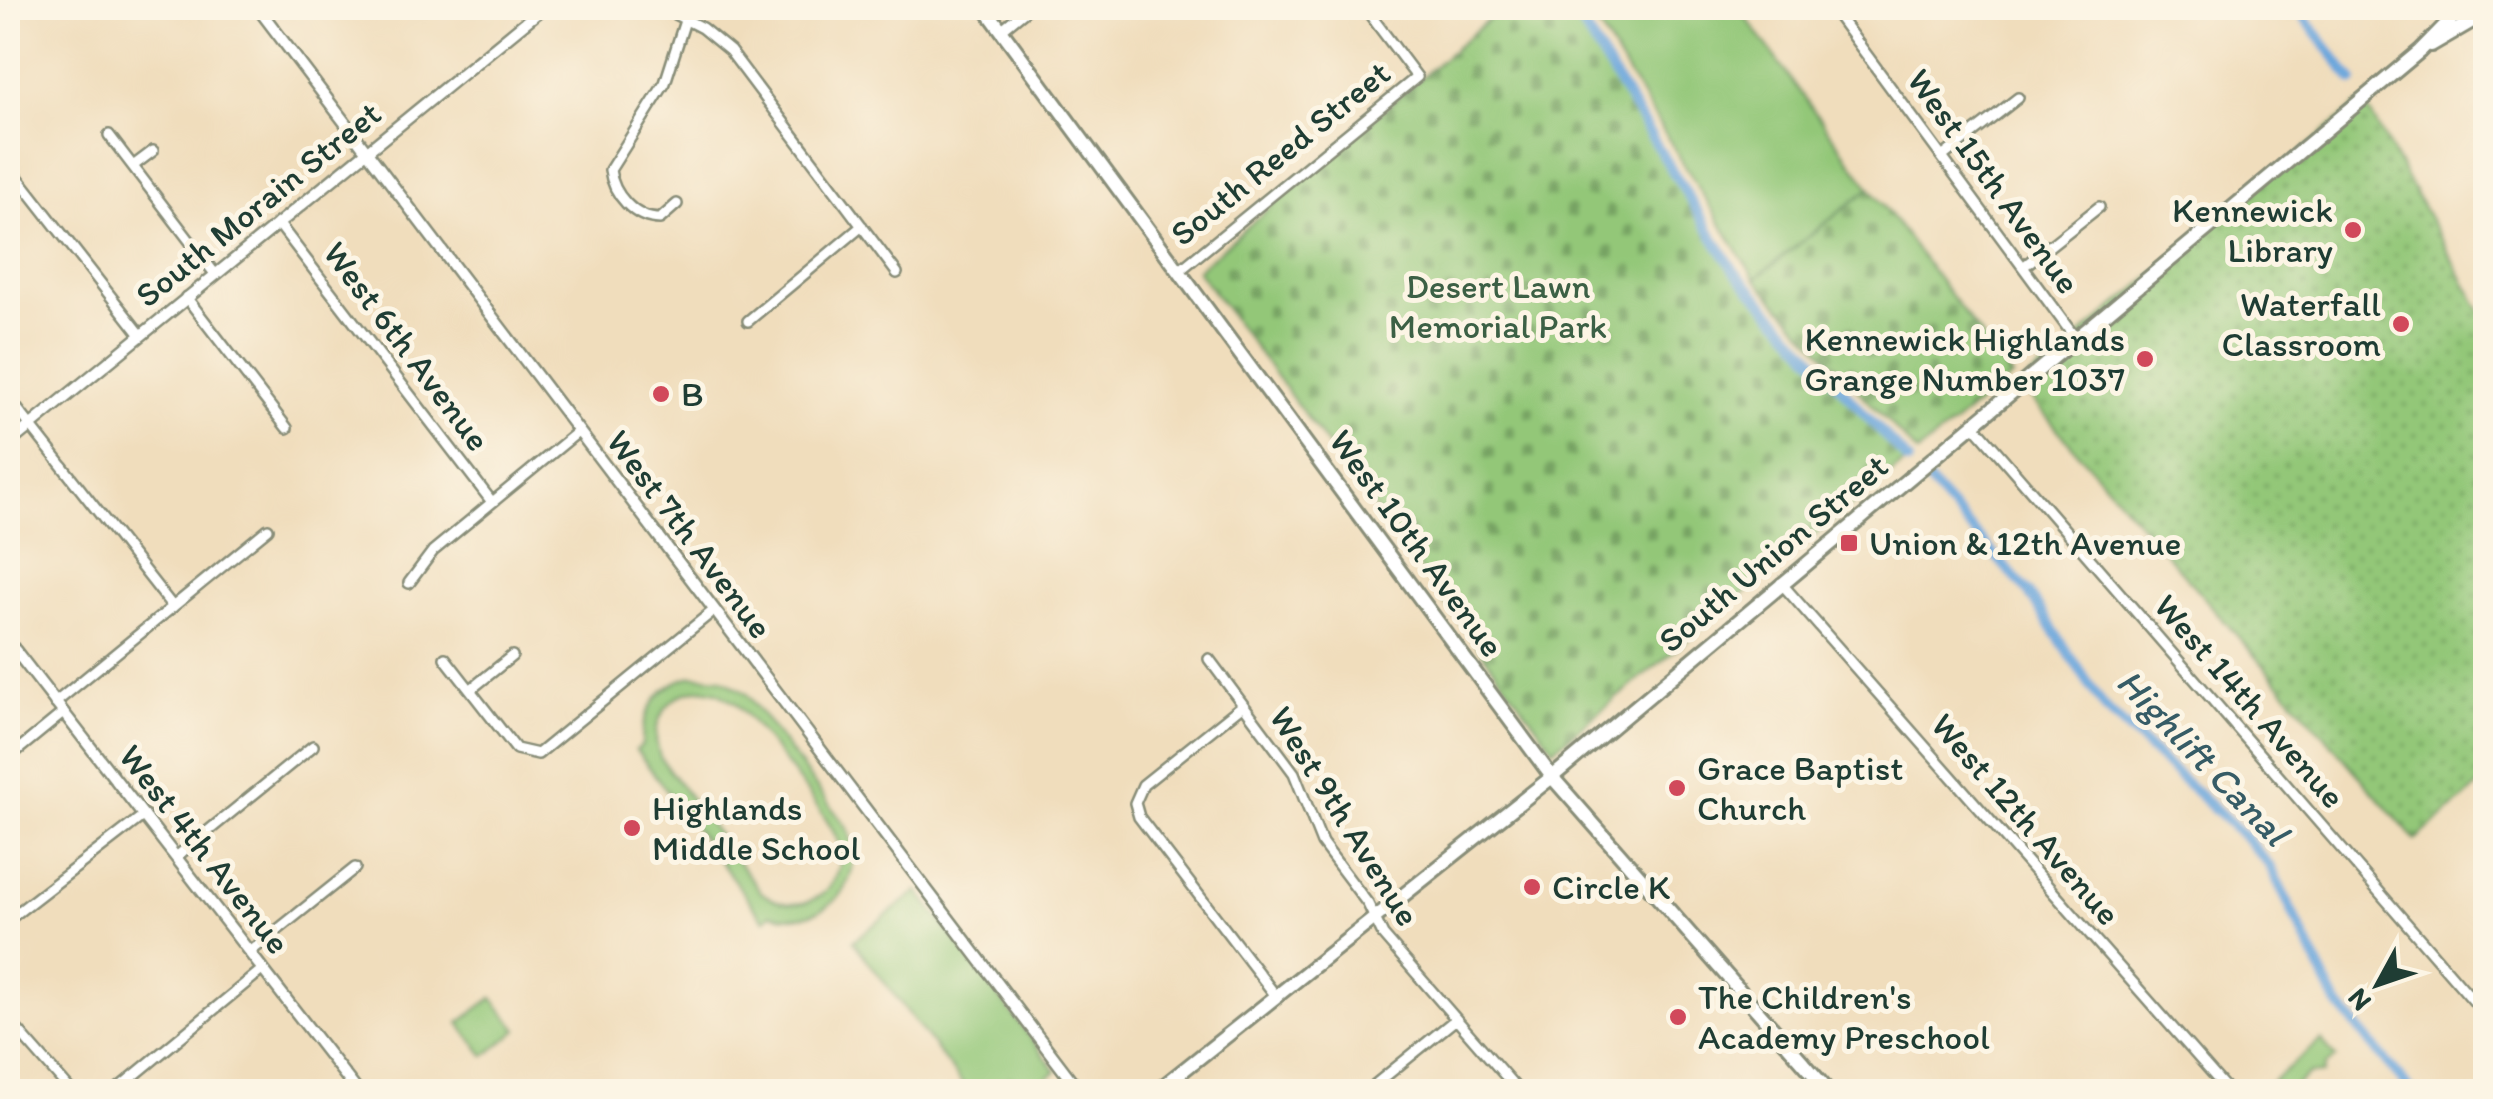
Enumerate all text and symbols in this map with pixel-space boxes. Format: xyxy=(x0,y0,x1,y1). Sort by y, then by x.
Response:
street label: South Reed Street xyxy=(1162,52,1398,254)
street label: West 15th Avenue xyxy=(1898,60,2090,302)
street label: South Morain Street xyxy=(127,92,389,316)
place label: Kennewick Library xyxy=(2172,189,2333,271)
marker: Kennewick Library xyxy=(2342,219,2364,241)
street label: West 6th Avenue xyxy=(315,233,499,459)
park label: Desert Lawn Memorial Park xyxy=(1389,265,1607,347)
place label: Waterfall Classroom xyxy=(2221,283,2381,365)
marker: Waterfall Classroom xyxy=(2390,313,2412,335)
place label: Kennewick Highlands Grange Number 1037 xyxy=(1804,318,2125,400)
marker: Kennewick Highlands Grange Number 1037 xyxy=(2134,348,2156,370)
place label: B xyxy=(681,373,704,415)
marker: B xyxy=(650,383,672,405)
street label: West 7th Avenue xyxy=(598,421,782,647)
street label: West 10th Avenue xyxy=(1320,421,1514,665)
street label: South Union Street xyxy=(1650,445,1896,661)
place label: Union & 12th Avenue xyxy=(1869,522,2181,564)
marker: Union & 12th Avenue xyxy=(1838,532,1860,554)
street label: West 14th Avenue xyxy=(2146,585,2354,817)
water label: Highlift Canal xyxy=(2107,659,2300,857)
street label: West 9th Avenue xyxy=(1261,698,1429,934)
street label: West 12th Avenue xyxy=(1922,704,2130,934)
street label: West 4th Avenue xyxy=(110,736,300,962)
place label: Grace Baptist Church xyxy=(1697,747,1903,829)
marker: Grace Baptist Church xyxy=(1666,777,1688,799)
place label: Highlands Middle School xyxy=(652,787,861,869)
marker: Highlands Middle School xyxy=(621,817,643,839)
place label: Circle K xyxy=(1552,866,1671,908)
marker: Circle K xyxy=(1521,876,1543,898)
north arrow xyxy=(2328,934,2428,1034)
place label: The Children's Academy Preschool xyxy=(1698,976,1990,1058)
text: N xyxy=(2340,982,2378,1018)
marker: The Children's Academy Preschool xyxy=(1667,1006,1689,1028)

